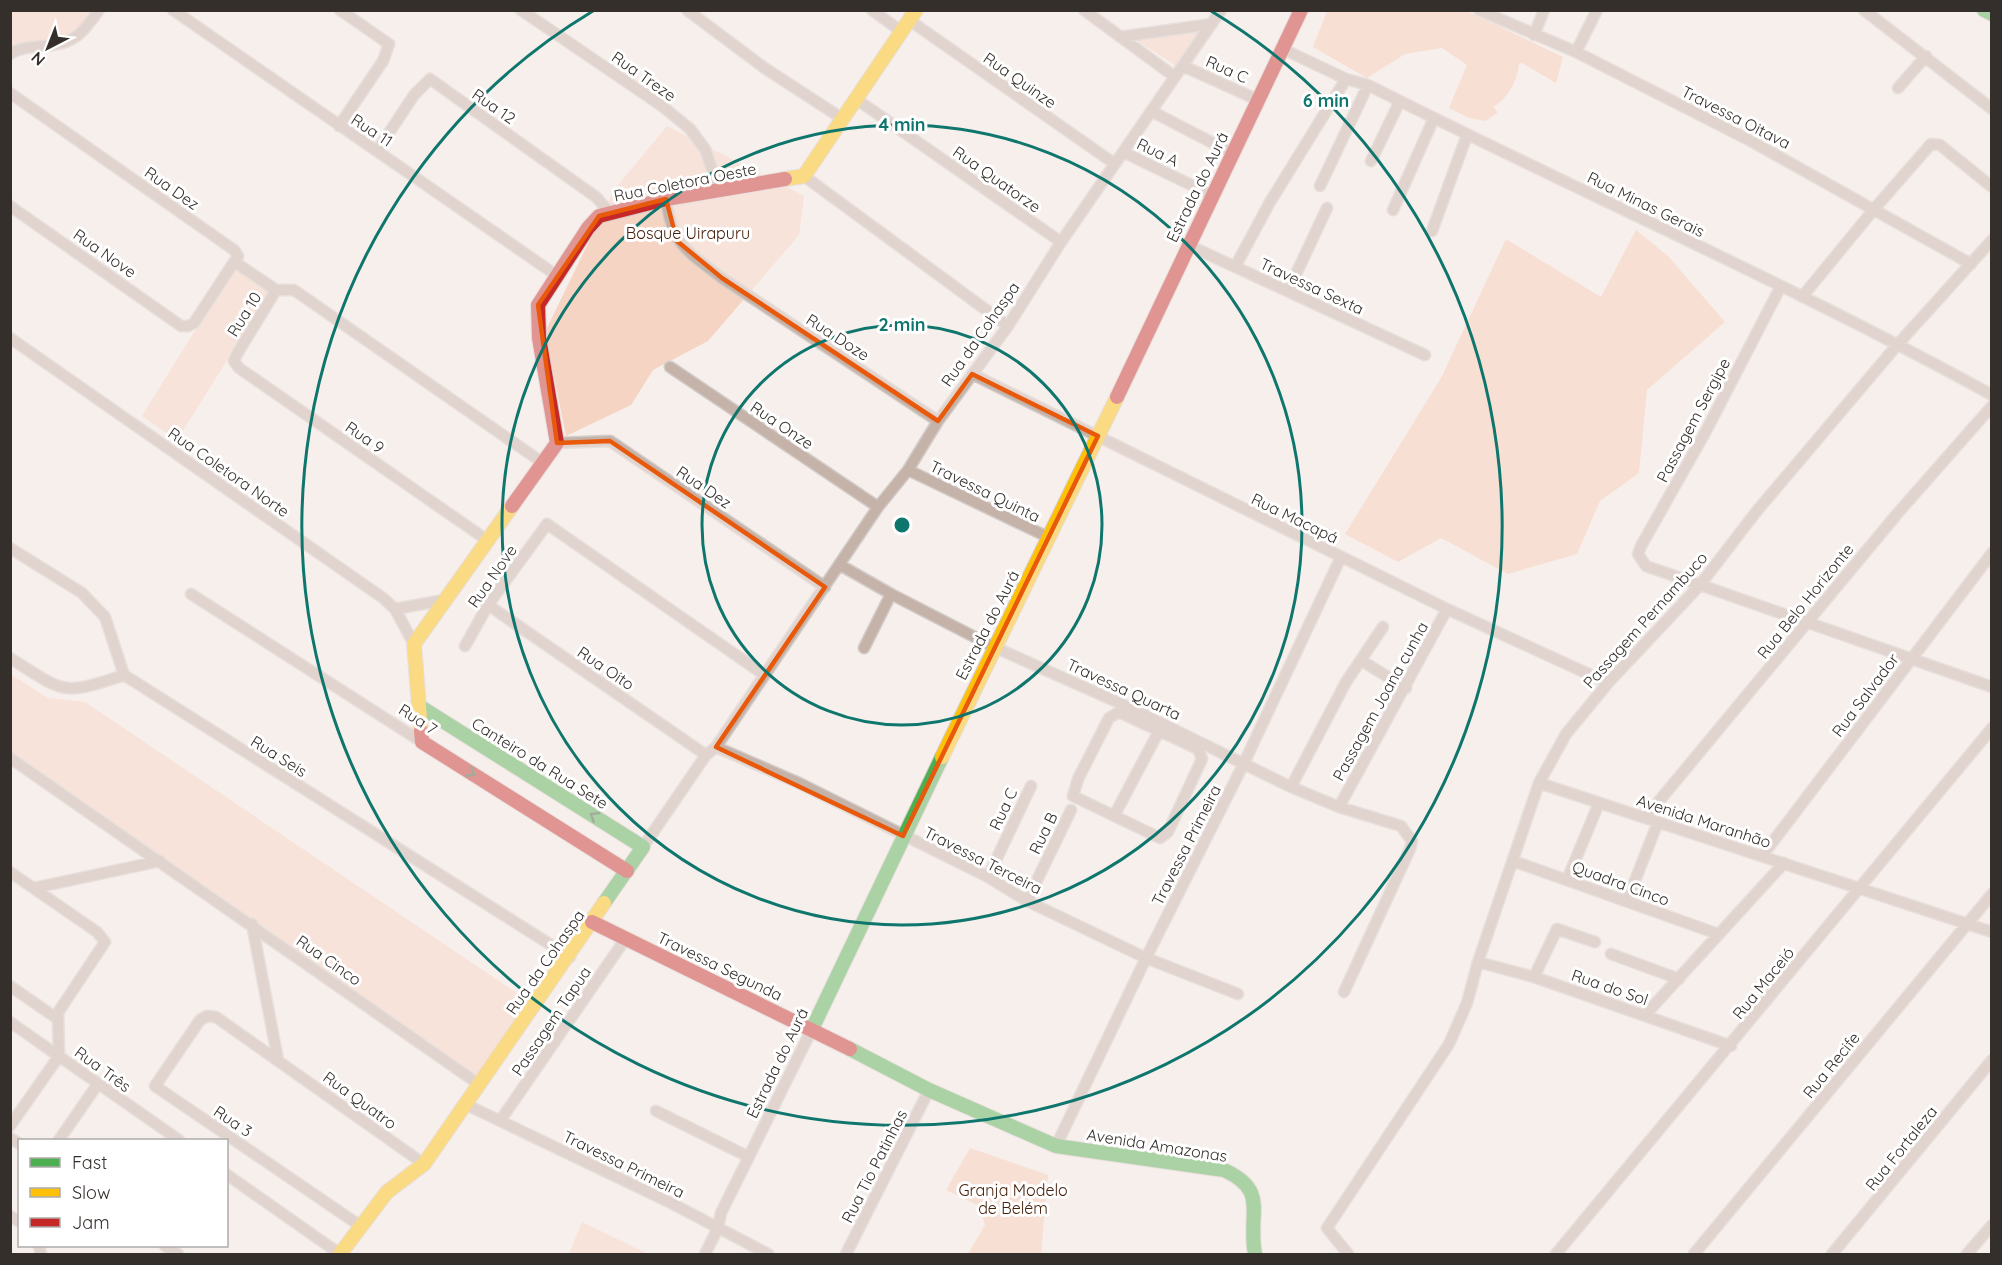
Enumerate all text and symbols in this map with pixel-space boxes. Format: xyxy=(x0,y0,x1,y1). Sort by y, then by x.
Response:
north arrow xyxy=(18,18,78,78)
street label: Rua Treze xyxy=(608,47,680,105)
text: N xyxy=(27,48,49,71)
street label: Rua Quinze xyxy=(980,48,1060,112)
street label: Rua C xyxy=(1203,51,1251,87)
street label: Travessa Oitava xyxy=(1678,81,1794,153)
street label: Rua 12 xyxy=(468,84,520,128)
text: 6 min xyxy=(1303,89,1349,112)
street label: Rua 11 xyxy=(347,109,397,151)
text: 4 min xyxy=(878,113,926,136)
street label: Estrada do Aurá xyxy=(1162,129,1232,245)
street label: Rua A xyxy=(1134,133,1182,171)
street label: Rua Quatorze xyxy=(949,141,1045,217)
street label: Rua Coletora Oeste xyxy=(612,158,758,206)
street label: Rua Dez xyxy=(141,162,203,214)
street label: Rua Minas Gerais xyxy=(1584,167,1708,241)
park label: Bosque Uirapuru xyxy=(626,223,750,243)
street label: Rua Nove xyxy=(70,224,140,282)
street label: Travessa Sexta xyxy=(1257,253,1367,319)
street label: Rua da Cohaspa xyxy=(936,278,1024,390)
street label: Rua 10 xyxy=(222,288,266,340)
street label: Rua Doze xyxy=(803,309,873,365)
text: 2 min xyxy=(879,313,925,336)
street label: Passagem Sergipe xyxy=(1652,354,1734,486)
street label: Rua Onze xyxy=(747,397,817,453)
street label: Rua 9 xyxy=(342,417,388,457)
street label: Rua Coletora Norte xyxy=(165,423,293,521)
street label: Travessa Quinta xyxy=(927,456,1043,526)
street label: Rua Dez xyxy=(673,461,735,513)
street label: Rua Macapá xyxy=(1248,488,1342,548)
centre of rings xyxy=(892,515,912,535)
street label: Rua Belo Horizonte xyxy=(1752,539,1858,663)
street label: Rua Nove xyxy=(463,541,521,611)
street label: Passagem Pernambuco xyxy=(1579,548,1711,692)
street label: Estrada do Aurá xyxy=(951,567,1023,683)
street label: Passagem Joana cunha xyxy=(1328,618,1432,784)
street label: Rua Oito xyxy=(574,642,638,694)
street label: Rua Salvador xyxy=(1827,649,1903,741)
street label: Travessa Quarta xyxy=(1064,654,1184,724)
street label: Rua 7 xyxy=(395,699,441,739)
street label: Canteiro da Rua Sete xyxy=(468,713,612,813)
street label: Rua Seis xyxy=(247,731,311,781)
one-way arrow xyxy=(464,766,475,777)
street label: Travessa Primeira xyxy=(1147,781,1225,909)
street label: Rua C xyxy=(985,785,1021,833)
street label: Avenida Maranhão xyxy=(1634,790,1774,852)
street label: Rua B xyxy=(1024,809,1062,857)
one-way arrow xyxy=(590,812,601,823)
street label: Travessa Terceira xyxy=(921,822,1045,898)
street label: Quadra Cinco xyxy=(1570,856,1672,910)
street label: Rua da Cohaspa xyxy=(501,906,589,1018)
street label: Travessa Segunda xyxy=(654,927,786,1005)
street label: Rua Cinco xyxy=(293,930,365,990)
street label: Rua Maceió xyxy=(1728,943,1798,1023)
street label: Passagem Tapua xyxy=(507,962,595,1080)
street label: Rua do Sol xyxy=(1569,965,1651,1009)
street label: Estrada do Aurá xyxy=(742,1005,812,1121)
street label: Rua Recife xyxy=(1798,1028,1864,1102)
street label: Rua Três xyxy=(71,1042,135,1096)
street label: Rua Quatro xyxy=(319,1067,401,1133)
street label: Rua 3 xyxy=(210,1101,256,1141)
street label: Rua Fortaleza xyxy=(1861,1102,1941,1194)
street label: Rua Tio Patinhas xyxy=(837,1106,911,1226)
street label: Avenida Amazonas xyxy=(1085,1124,1229,1166)
street label: Travessa Primeira xyxy=(560,1126,688,1202)
legend xyxy=(18,1139,228,1247)
text: Fast xyxy=(72,1151,107,1174)
park label: Granja Modelo de Belém xyxy=(958,1180,1068,1218)
text: Slow xyxy=(72,1181,110,1204)
text: Jam xyxy=(72,1211,110,1234)

